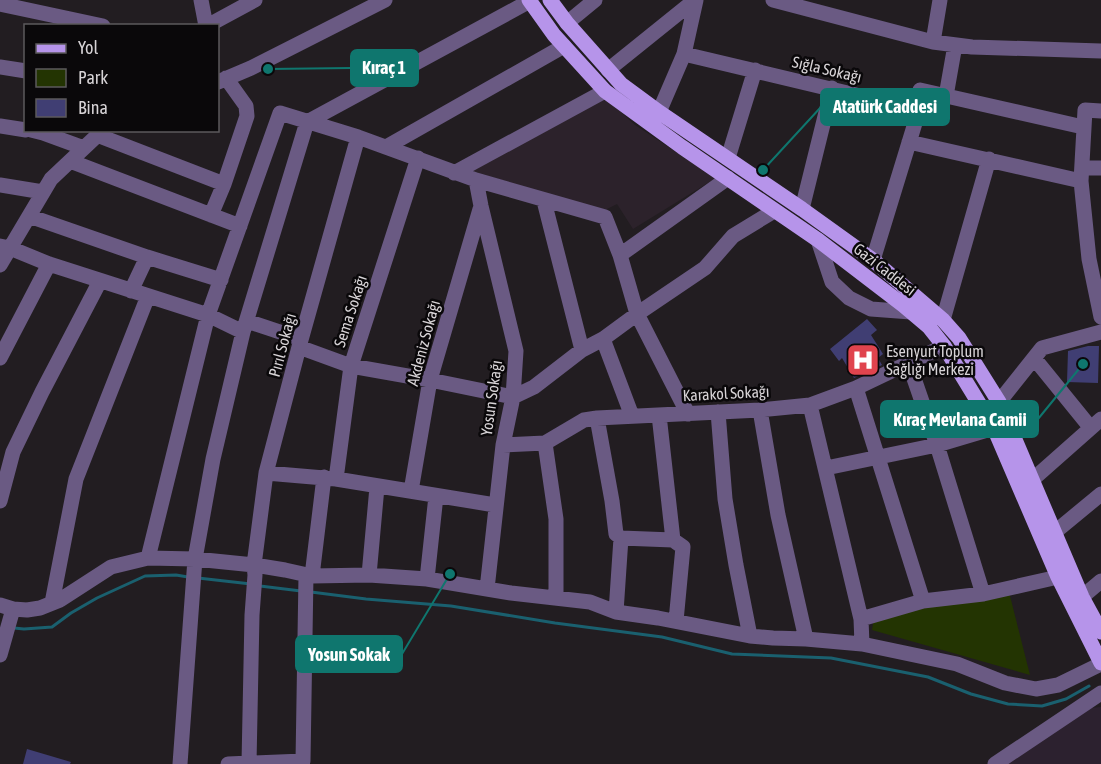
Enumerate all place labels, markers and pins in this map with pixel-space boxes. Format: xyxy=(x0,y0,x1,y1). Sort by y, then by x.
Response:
callout: Kıraç 1 xyxy=(351,50,418,86)
callout: Atatürk Caddesi xyxy=(821,89,949,125)
hospital icon: Esenyurt Toplum Sağlığı Merkezi xyxy=(845,342,881,378)
place label: Esenyurt Toplum Sağlığı Merkezi xyxy=(886,342,984,379)
callout: Kıraç Mevlana Camii xyxy=(881,401,1038,437)
callout: Yosun Sokak xyxy=(296,636,402,672)

